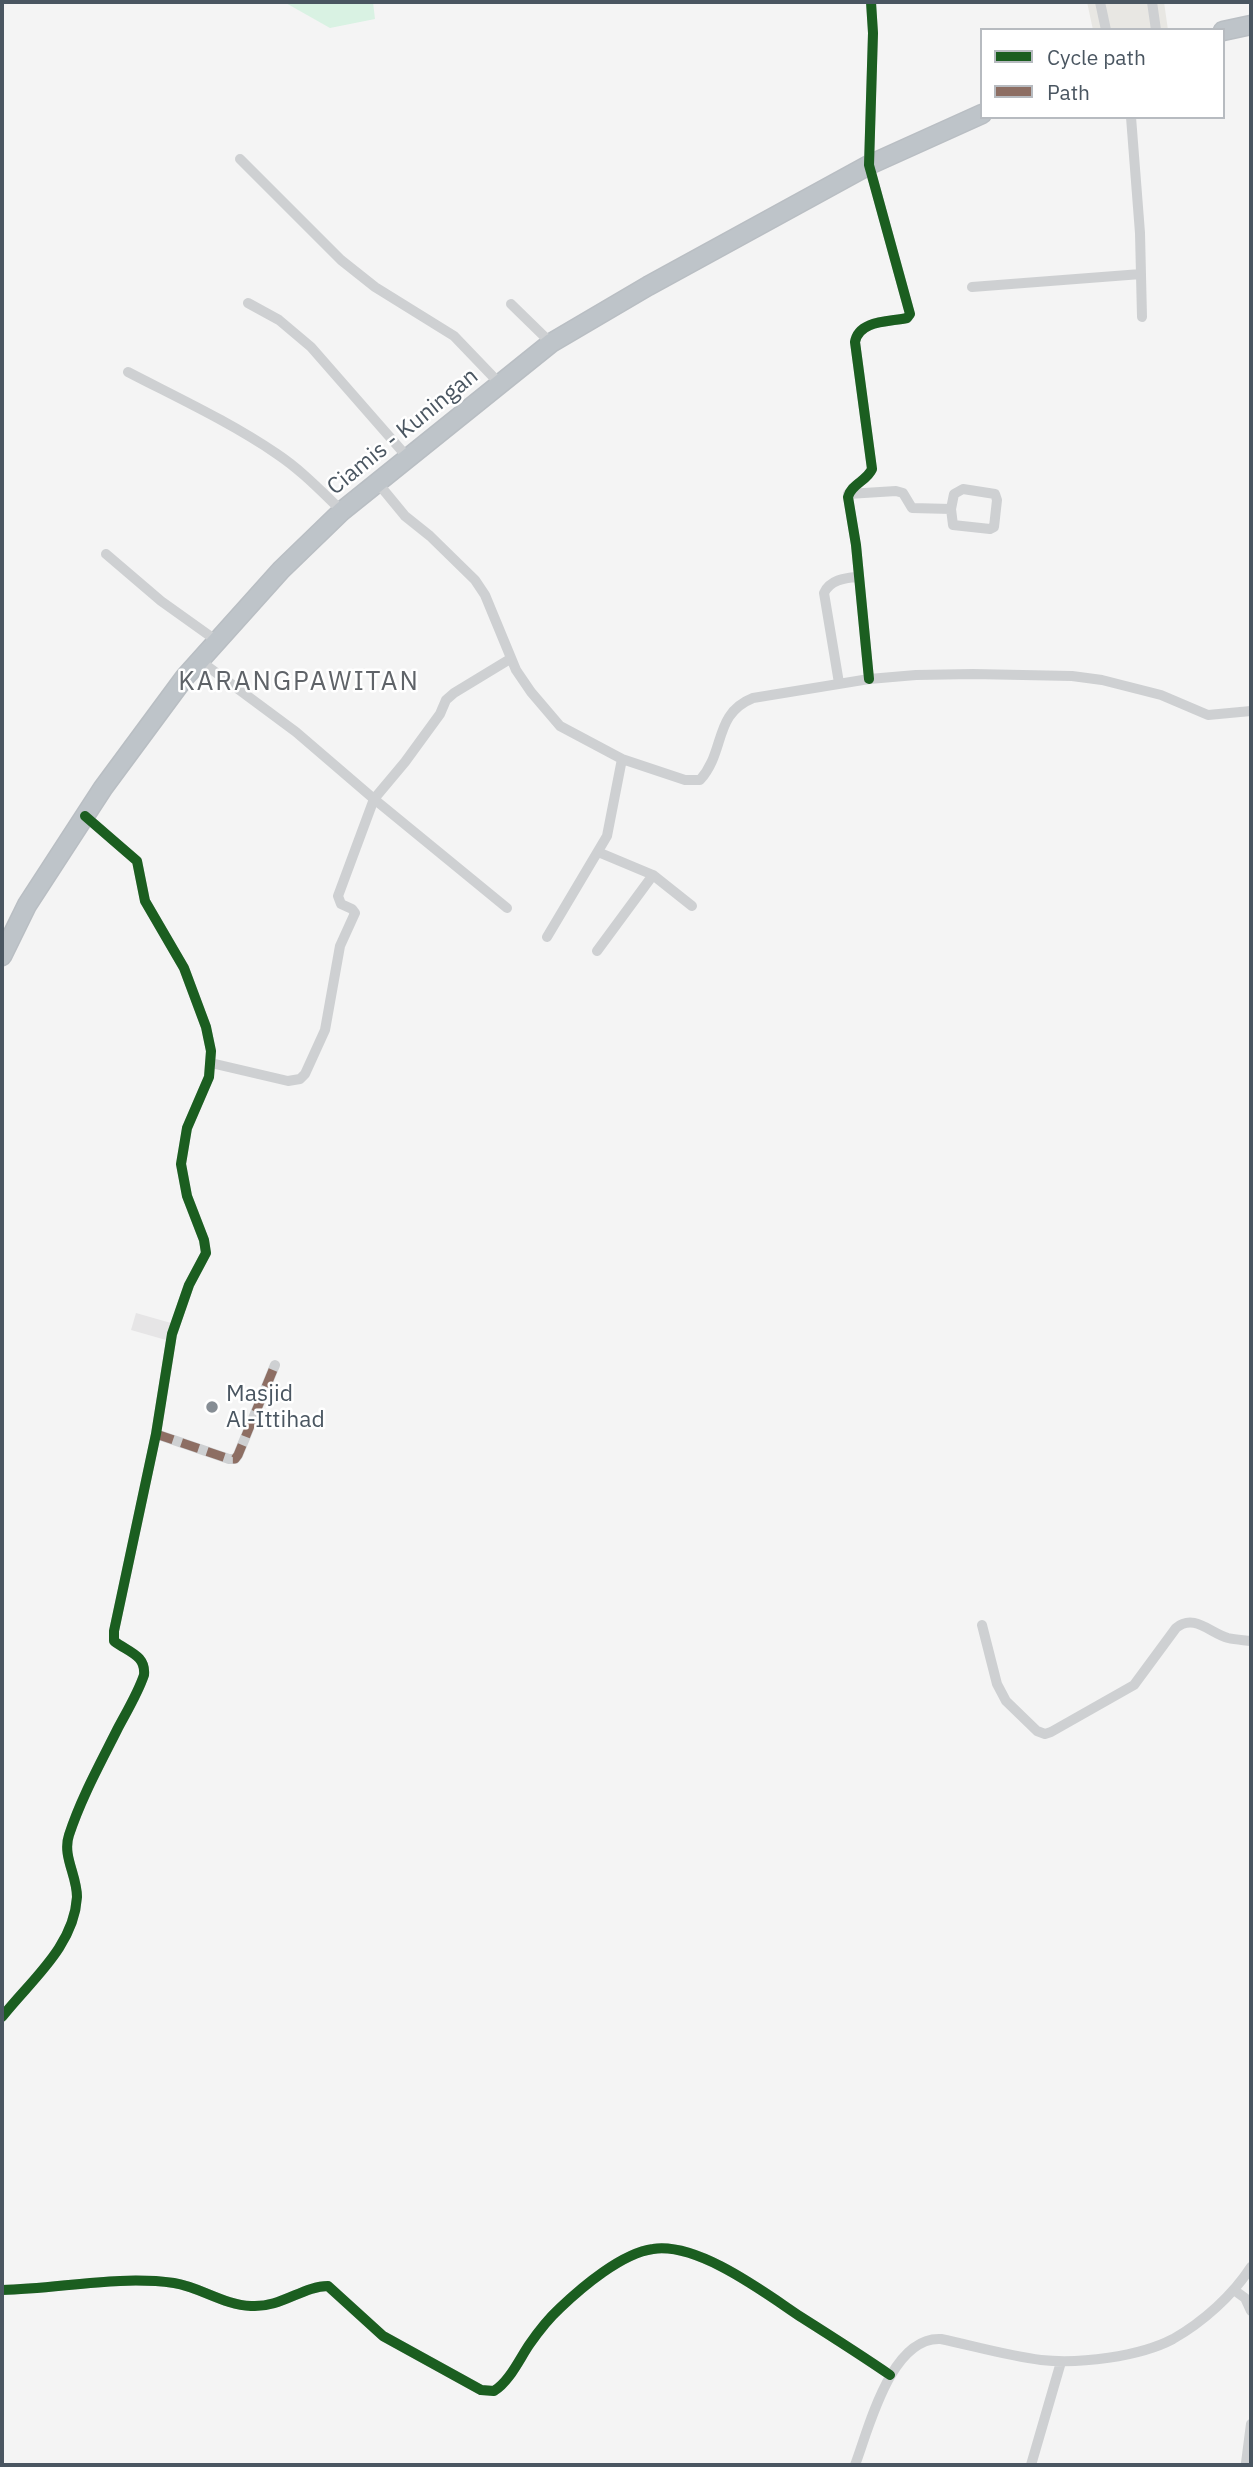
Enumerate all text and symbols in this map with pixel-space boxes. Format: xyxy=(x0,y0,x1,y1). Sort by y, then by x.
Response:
legend xyxy=(980,28,1225,119)
text: Cycle path xyxy=(1047,43,1146,71)
text: Path xyxy=(1047,78,1090,106)
street label: Ciamis - Kuningan xyxy=(322,363,484,501)
district label: KARANGPAWITAN xyxy=(180,666,418,698)
place label: Masjid Al-Ittihad xyxy=(226,1380,325,1434)
marker: Masjid Al-Ittihad xyxy=(204,1399,220,1415)

